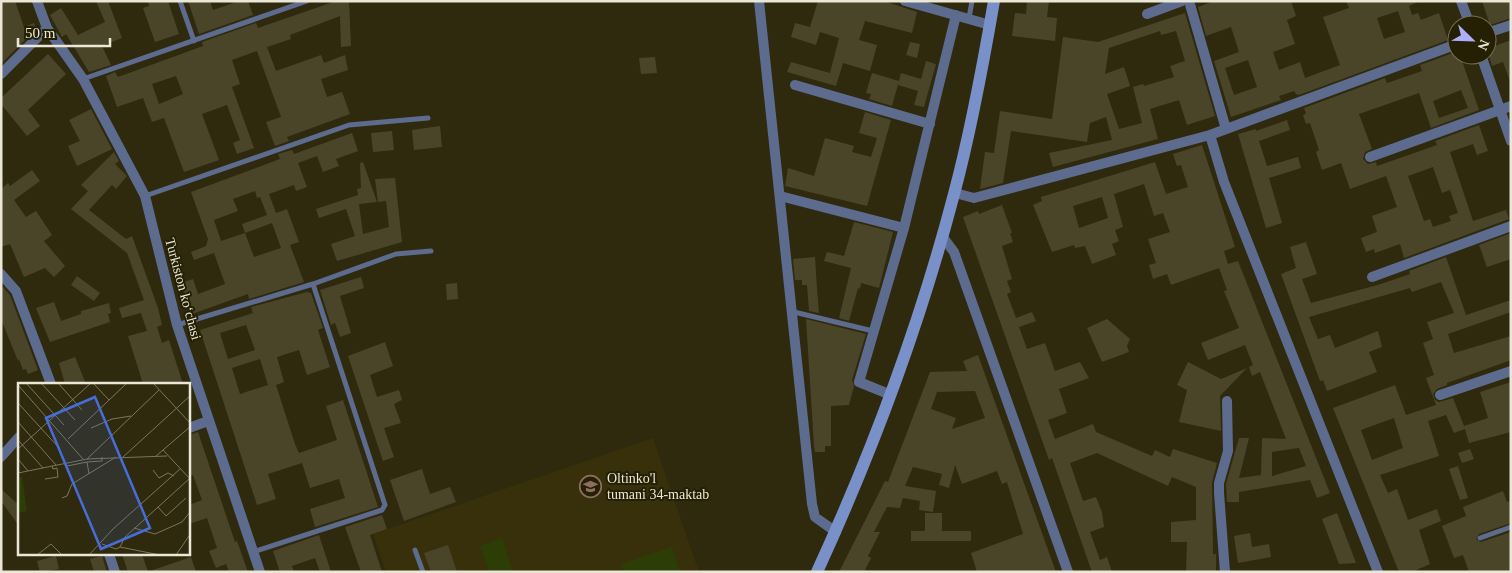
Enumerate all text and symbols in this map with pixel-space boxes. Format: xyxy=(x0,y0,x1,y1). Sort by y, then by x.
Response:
scale bar xyxy=(18,15,110,47)
north arrow xyxy=(1447,15,1497,65)
text: 50 m xyxy=(25,25,56,41)
text: N xyxy=(1475,37,1492,52)
street label: Turkiston koʻchasi xyxy=(162,236,204,342)
inset map xyxy=(18,383,190,556)
place label: Oltinko'l tumani 34-maktab xyxy=(607,471,709,502)
school or university icon: Oltinko'l tumani 34-maktab xyxy=(579,474,603,498)

